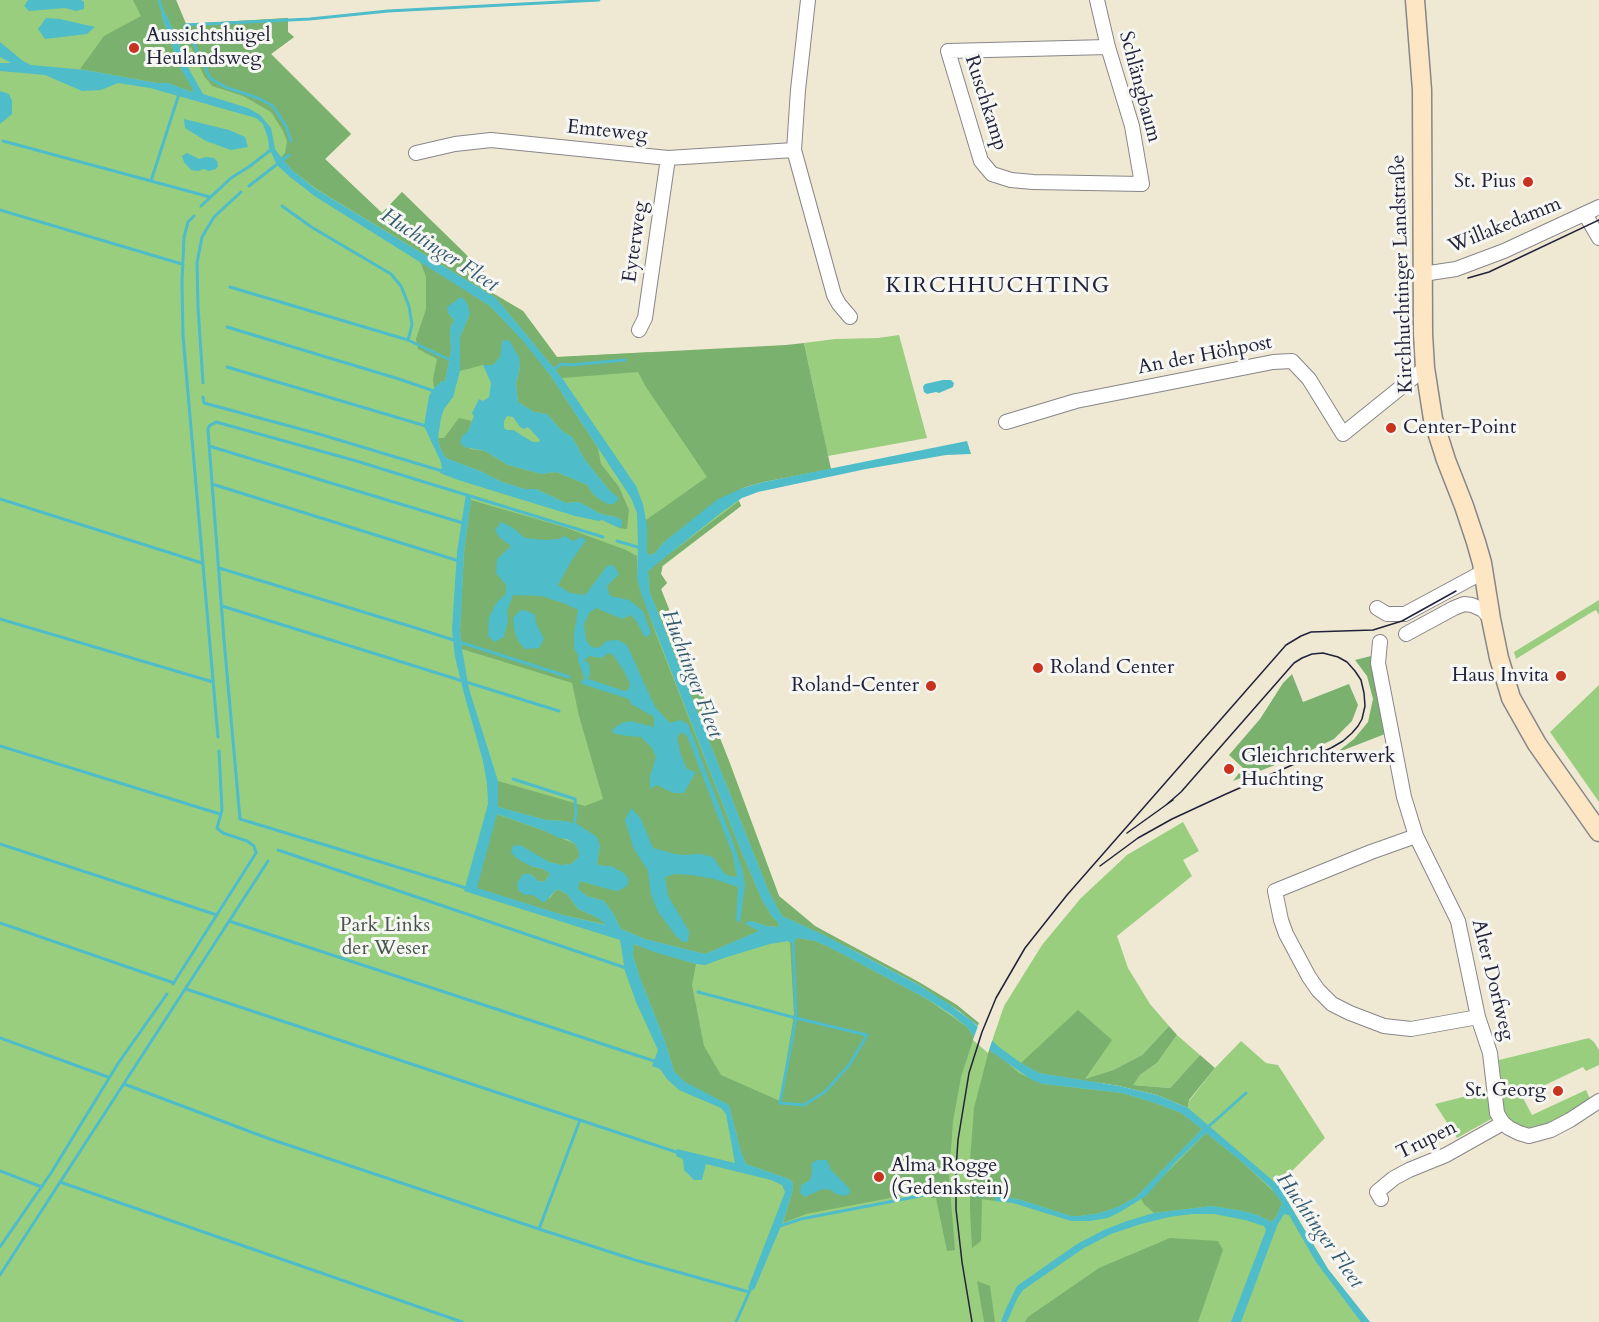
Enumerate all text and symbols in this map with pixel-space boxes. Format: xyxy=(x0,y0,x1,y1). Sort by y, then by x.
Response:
place label: Aussichtshügel Heulandsweg xyxy=(146,24,271,71)
street label: Schlängbaum xyxy=(1113,29,1165,145)
marker: Aussichtshügel Heulandsweg xyxy=(127,41,141,55)
street label: Ruschkamp xyxy=(958,52,1012,154)
street label: Emteweg xyxy=(565,116,649,148)
street label: Kirchhuchtinger Landstraße xyxy=(1387,154,1419,394)
place label: St. Pius xyxy=(1454,170,1516,194)
marker: St. Pius xyxy=(1521,175,1535,189)
street label: Willakedamm xyxy=(1445,193,1565,259)
street label: Eyterweg xyxy=(618,200,654,284)
water label: Huchtinger Fleet xyxy=(375,204,503,298)
district label: KIRCHHUCHTING xyxy=(885,274,1111,300)
street label: An der Höhpost xyxy=(1136,331,1274,381)
place label: Center-Point xyxy=(1403,416,1516,440)
marker: Center-Point xyxy=(1384,421,1398,435)
water label: Huchtinger Fleet xyxy=(655,606,727,742)
place label: Roland Center xyxy=(1050,656,1174,680)
marker: Roland Center xyxy=(1031,661,1045,675)
place label: Haus Invita xyxy=(1452,664,1549,688)
marker: Haus Invita xyxy=(1554,669,1568,683)
place label: Roland-Center xyxy=(791,674,919,698)
marker: Roland-Center xyxy=(924,679,938,693)
place label: Gleichrichterwerk Huchting xyxy=(1241,745,1396,792)
marker: Gleichrichterwerk Huchting xyxy=(1222,762,1236,776)
park label: Park Links der Weser xyxy=(340,914,430,961)
street label: Alter Dorfweg xyxy=(1465,917,1519,1043)
place label: St. Georg xyxy=(1465,1079,1546,1103)
marker: St. Georg xyxy=(1551,1084,1565,1098)
street label: Trupen xyxy=(1393,1116,1461,1166)
place label: Alma Rogge (Gedenkstein) xyxy=(891,1154,1009,1201)
water label: Huchtinger Fleet xyxy=(1270,1168,1368,1294)
marker: Alma Rogge (Gedenkstein) xyxy=(872,1170,886,1184)

